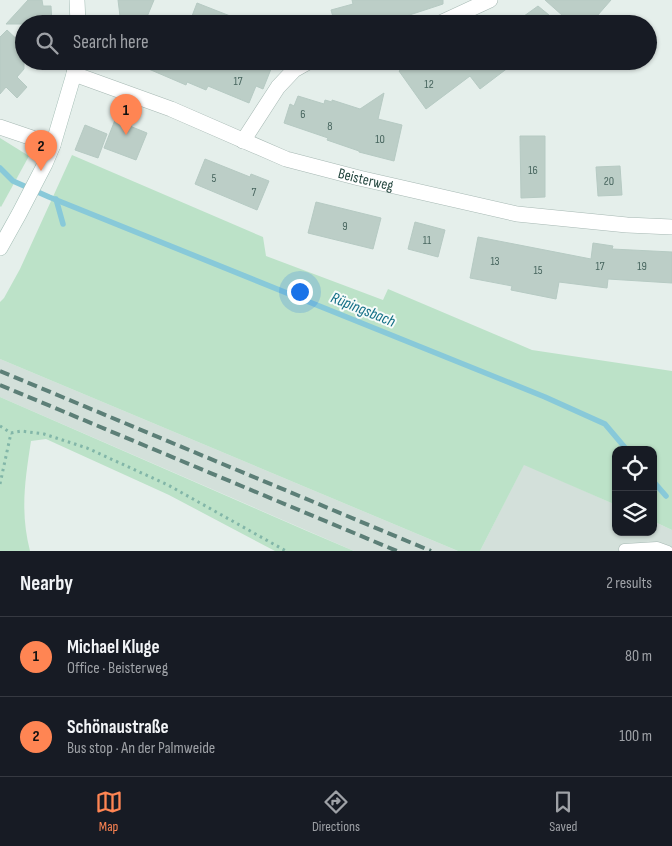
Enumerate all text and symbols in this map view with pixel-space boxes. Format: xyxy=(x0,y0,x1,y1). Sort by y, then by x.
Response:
search box xyxy=(15,15,657,70)
icon: search xyxy=(33,29,61,57)
text: Search here xyxy=(73,31,149,54)
house number: 17 xyxy=(234,74,243,89)
house number: 12 xyxy=(424,77,434,92)
pin: 1 xyxy=(110,94,142,135)
house number: 6 xyxy=(300,107,306,122)
house number: 8 xyxy=(327,119,333,134)
pin: 2 xyxy=(25,130,57,171)
house number: 10 xyxy=(375,132,385,147)
street label: Beisterweg xyxy=(336,163,395,195)
house number: 16 xyxy=(528,163,538,178)
house number: 5 xyxy=(212,171,217,186)
house number: 20 xyxy=(604,174,614,189)
house number: 7 xyxy=(252,185,257,200)
house number: 9 xyxy=(342,219,348,234)
house number: 11 xyxy=(423,233,432,248)
house number: 13 xyxy=(490,254,500,269)
house number: 17 xyxy=(596,259,605,274)
house number: 19 xyxy=(637,259,647,274)
house number: 15 xyxy=(533,263,543,278)
your location xyxy=(287,279,313,305)
water label: Rüpingsbach xyxy=(328,288,398,332)
map controls xyxy=(612,446,657,536)
button: locate xyxy=(612,446,657,491)
button: layers xyxy=(612,491,657,536)
text: Nearby xyxy=(20,571,73,596)
text: 2 results xyxy=(606,574,652,593)
text: Michael Kluge xyxy=(67,636,160,659)
text: 1 xyxy=(33,647,39,666)
text: 80 m xyxy=(625,647,652,666)
text: Office · Beisterweg xyxy=(67,659,168,678)
text: Schönaustraße xyxy=(67,716,169,739)
text: 2 xyxy=(32,727,40,746)
text: 100 m xyxy=(619,727,652,746)
text: Bus stop · An der Palmweide xyxy=(67,739,215,758)
tab: Map xyxy=(95,788,123,835)
tab: Directions xyxy=(312,788,360,835)
tab: Saved xyxy=(549,788,577,835)

